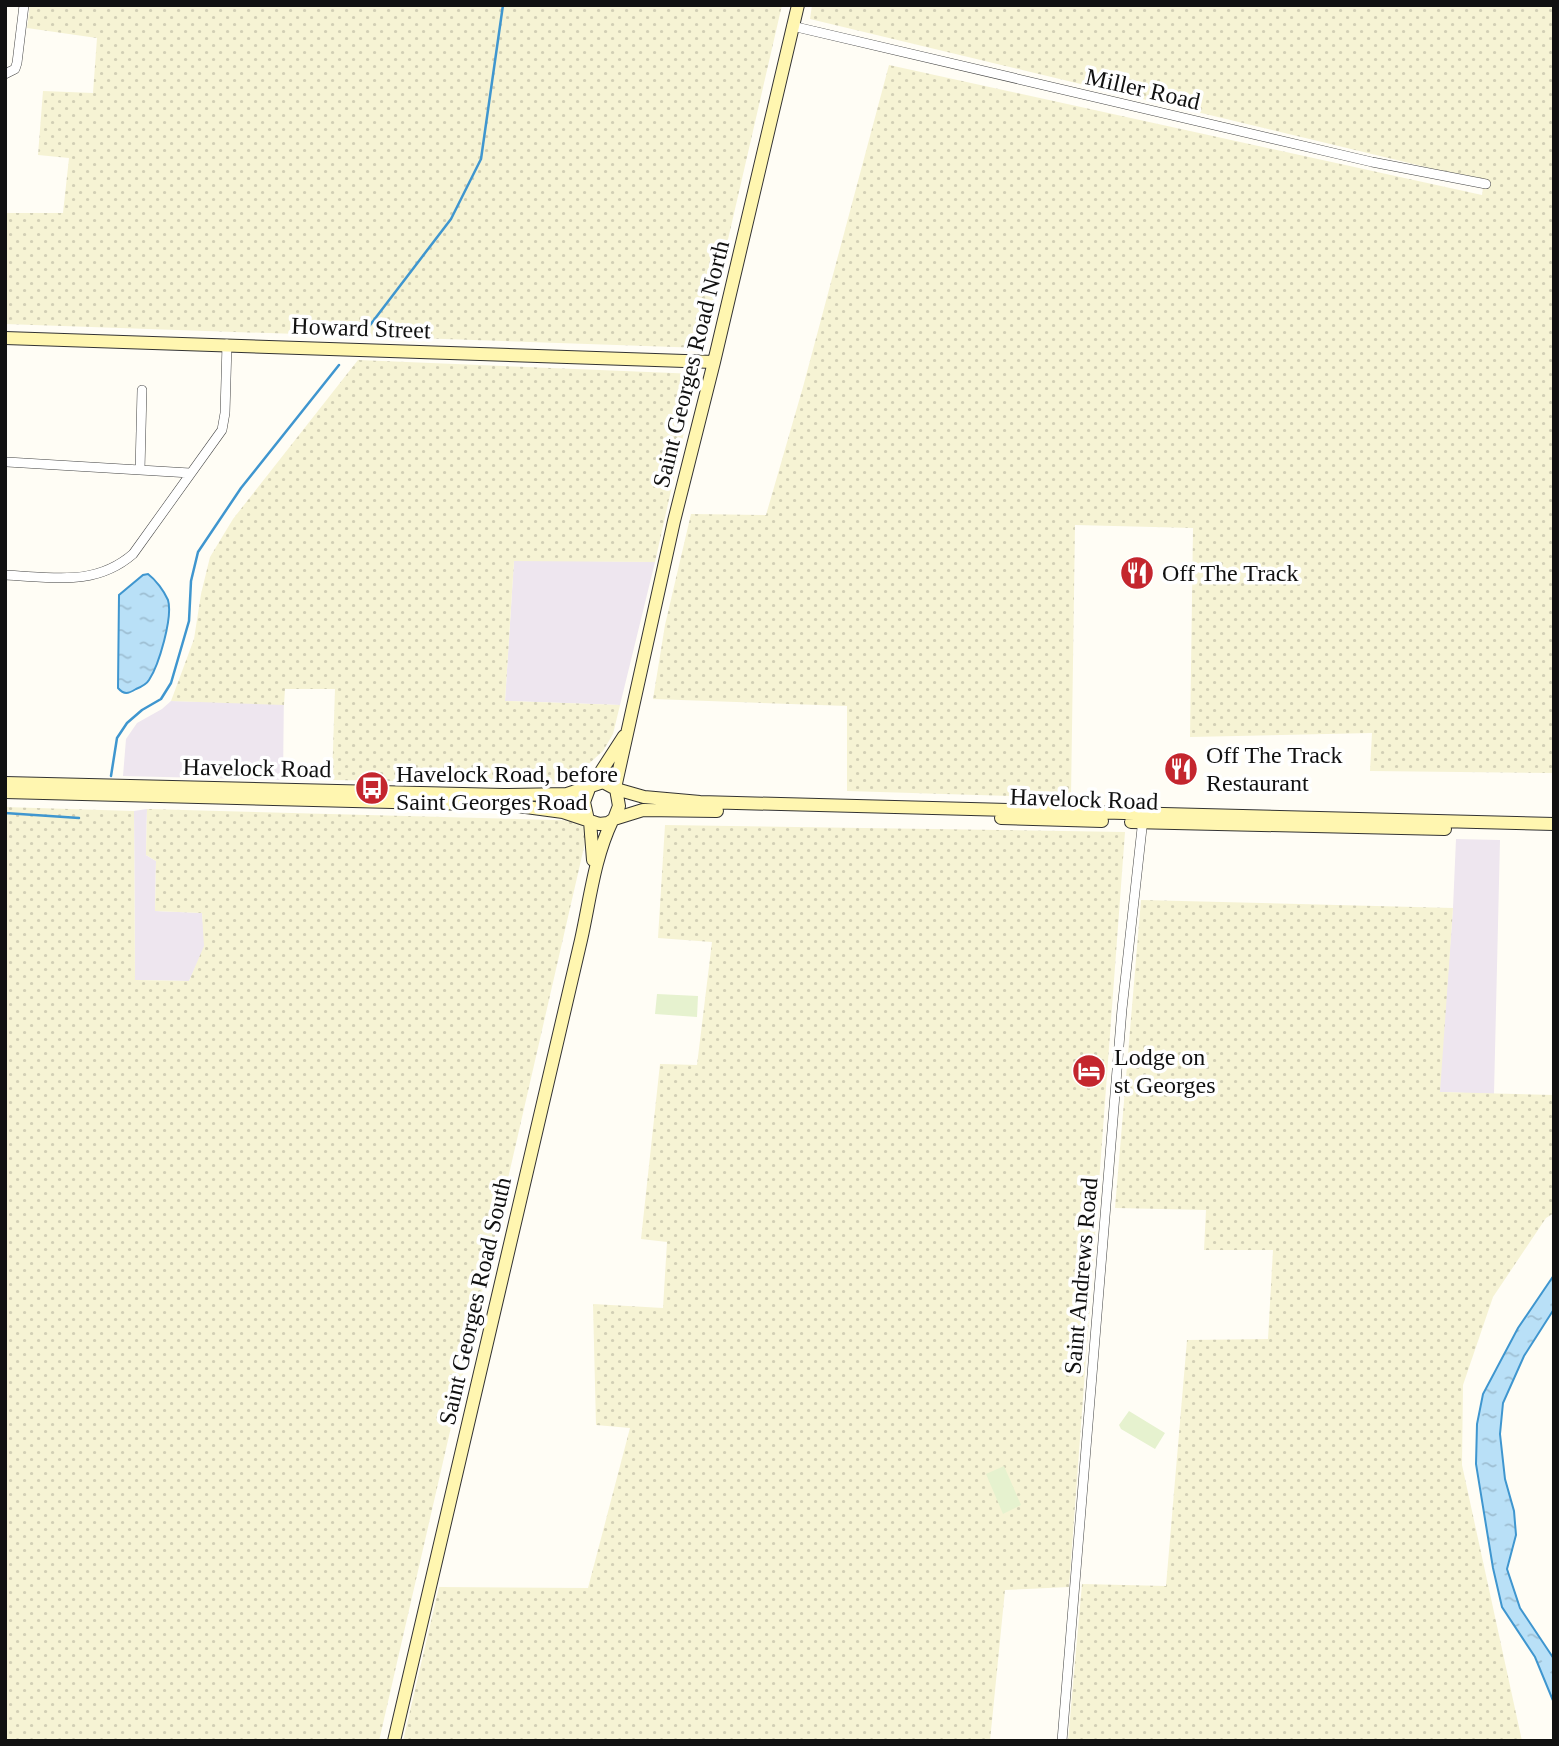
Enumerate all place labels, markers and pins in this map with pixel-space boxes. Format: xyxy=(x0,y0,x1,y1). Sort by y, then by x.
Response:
restaurant icon: Off The Track xyxy=(1118,554,1156,592)
place label: Off The Track xyxy=(1162,560,1298,586)
place label: Off The Track Restaurant xyxy=(1206,742,1342,796)
restaurant icon: Off The Track Restaurant xyxy=(1162,750,1200,788)
place label: Havelock Road, before Saint Georges Road xyxy=(396,761,618,815)
bus stop icon: Havelock Road, before Saint Georges Road xyxy=(353,769,391,807)
place label: Lodge on st Georges xyxy=(1114,1044,1216,1098)
hotel icon: Lodge on st Georges xyxy=(1070,1052,1108,1090)

